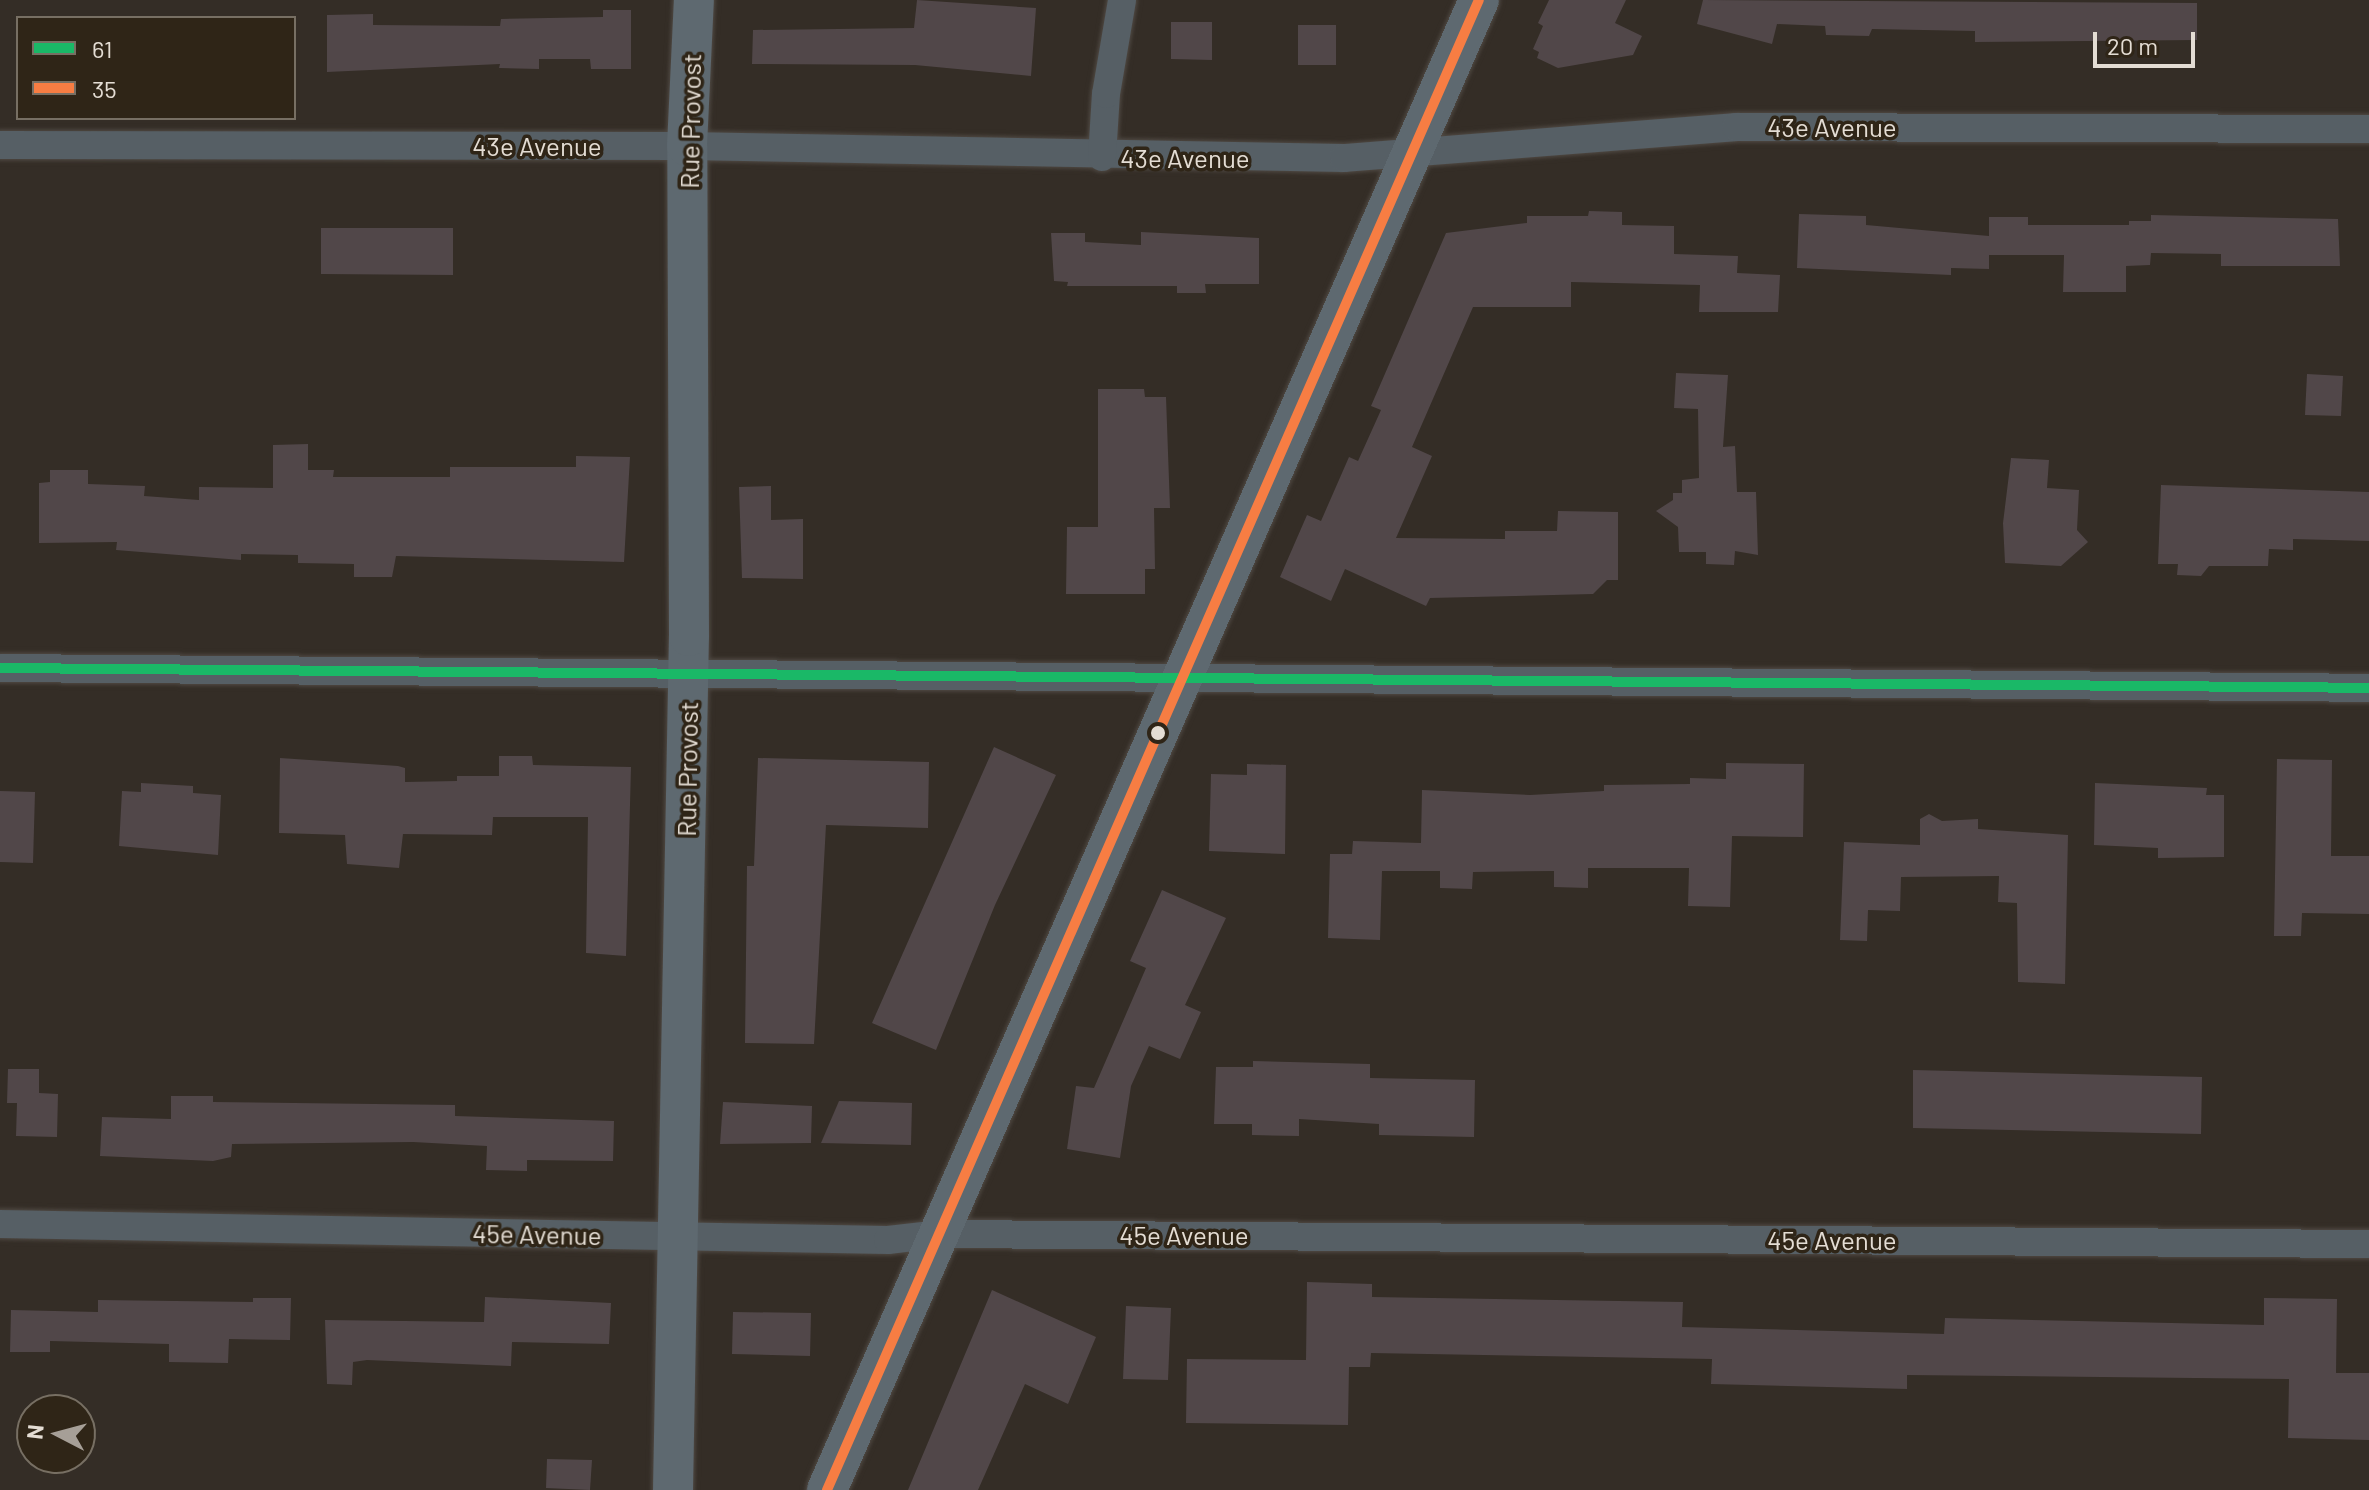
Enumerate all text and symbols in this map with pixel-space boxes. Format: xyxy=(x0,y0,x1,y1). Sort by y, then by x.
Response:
legend xyxy=(16,16,296,120)
scale bar xyxy=(2097,16,2199,66)
text: 20 m xyxy=(2107,31,2158,60)
text: 61 xyxy=(92,34,112,63)
street label: Rue Provost xyxy=(673,53,707,189)
text: 35 xyxy=(92,74,117,103)
street label: 43e Avenue xyxy=(1767,111,1897,143)
street label: 43e Avenue xyxy=(472,130,602,162)
street label: 43e Avenue xyxy=(1120,142,1250,174)
street label: Rue Provost xyxy=(670,701,704,837)
unlabelled marker xyxy=(1150,725,1166,741)
street label: 45e Avenue xyxy=(472,1217,602,1251)
street label: 45e Avenue xyxy=(1119,1219,1249,1251)
street label: 45e Avenue xyxy=(1767,1224,1897,1256)
north arrow xyxy=(16,1394,96,1474)
text: N xyxy=(20,1423,48,1440)

